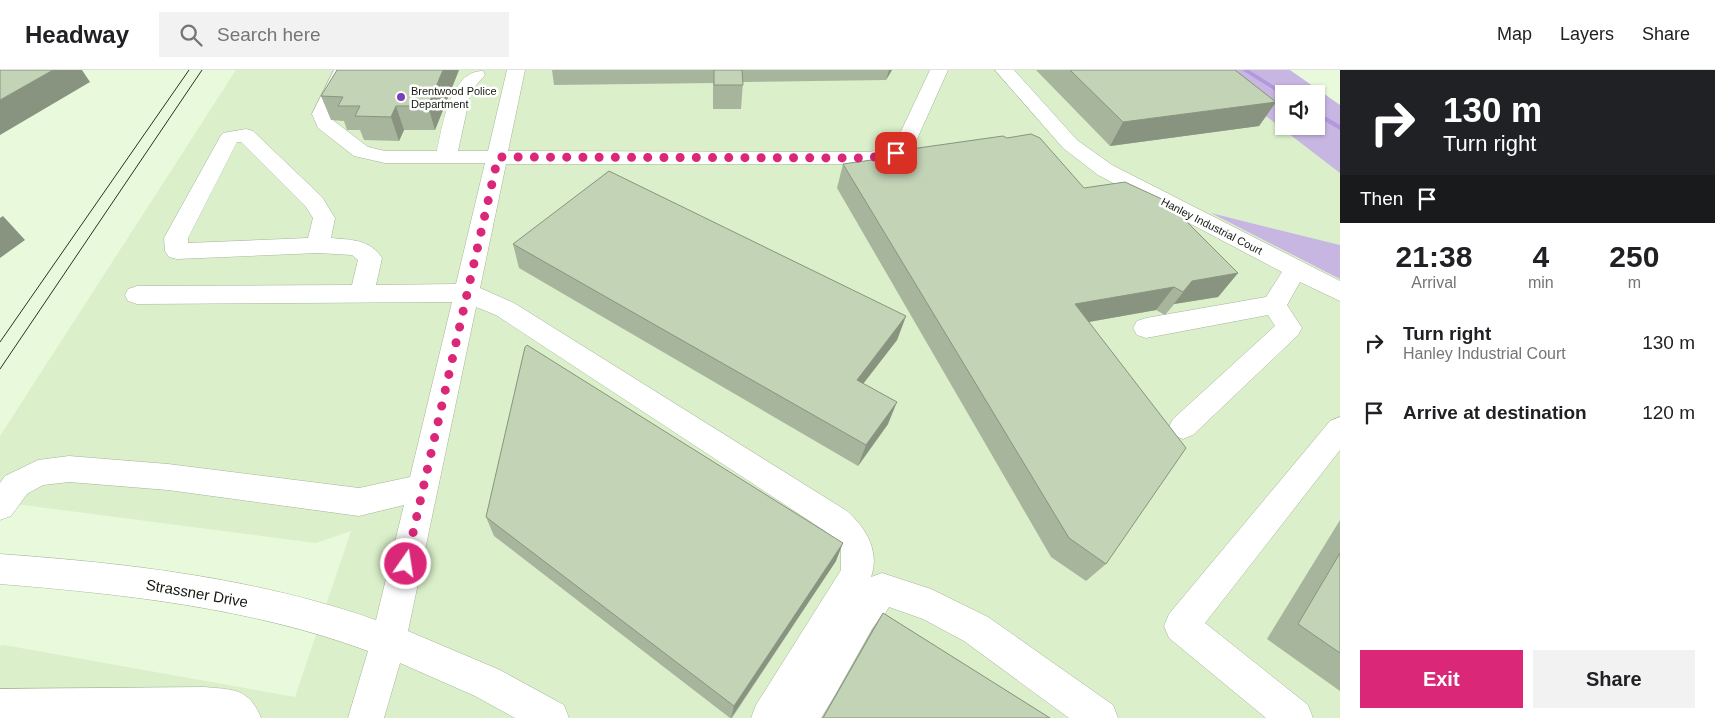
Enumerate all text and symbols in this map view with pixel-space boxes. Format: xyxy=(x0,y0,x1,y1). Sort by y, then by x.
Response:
search box xyxy=(159,12,509,57)
text: Headway xyxy=(25,21,129,48)
icon: search xyxy=(177,21,205,49)
text: Search here xyxy=(217,24,321,45)
text: Map xyxy=(1497,24,1532,44)
text: Layers xyxy=(1560,24,1614,44)
text: Share xyxy=(1642,24,1690,44)
place label: Brentwood Police Department xyxy=(411,85,497,110)
map controls xyxy=(1275,85,1325,135)
button: sound xyxy=(1275,85,1325,135)
icon: right xyxy=(1360,90,1425,155)
text: 130 m xyxy=(1443,90,1542,129)
marker: Brentwood Police Department xyxy=(395,91,407,103)
text: Turn right xyxy=(1443,131,1536,156)
pin xyxy=(875,132,917,174)
icon: arrive xyxy=(882,139,910,167)
icon: arrive xyxy=(1413,185,1441,213)
text: Then xyxy=(1360,188,1403,209)
street label: Hanley Industrial Court xyxy=(1159,195,1265,257)
text: 21:38 xyxy=(1396,240,1472,273)
text: 4 xyxy=(1532,240,1549,273)
text: 250 xyxy=(1609,240,1659,273)
text: Arrival xyxy=(1411,274,1457,291)
text: min xyxy=(1528,274,1554,291)
text: m xyxy=(1628,274,1641,291)
text: Turn right xyxy=(1403,323,1491,344)
icon: right xyxy=(1360,329,1388,357)
text: 130 m xyxy=(1642,332,1695,353)
text: Hanley Industrial Court xyxy=(1403,345,1566,362)
icon: arrive xyxy=(1360,399,1388,427)
text: Arrive at destination xyxy=(1403,402,1587,423)
text: 120 m xyxy=(1642,402,1695,423)
position arrow xyxy=(379,537,431,589)
street label: Strassner Drive xyxy=(145,576,249,610)
button: Exit xyxy=(1360,650,1523,708)
button: Share xyxy=(1533,650,1695,708)

